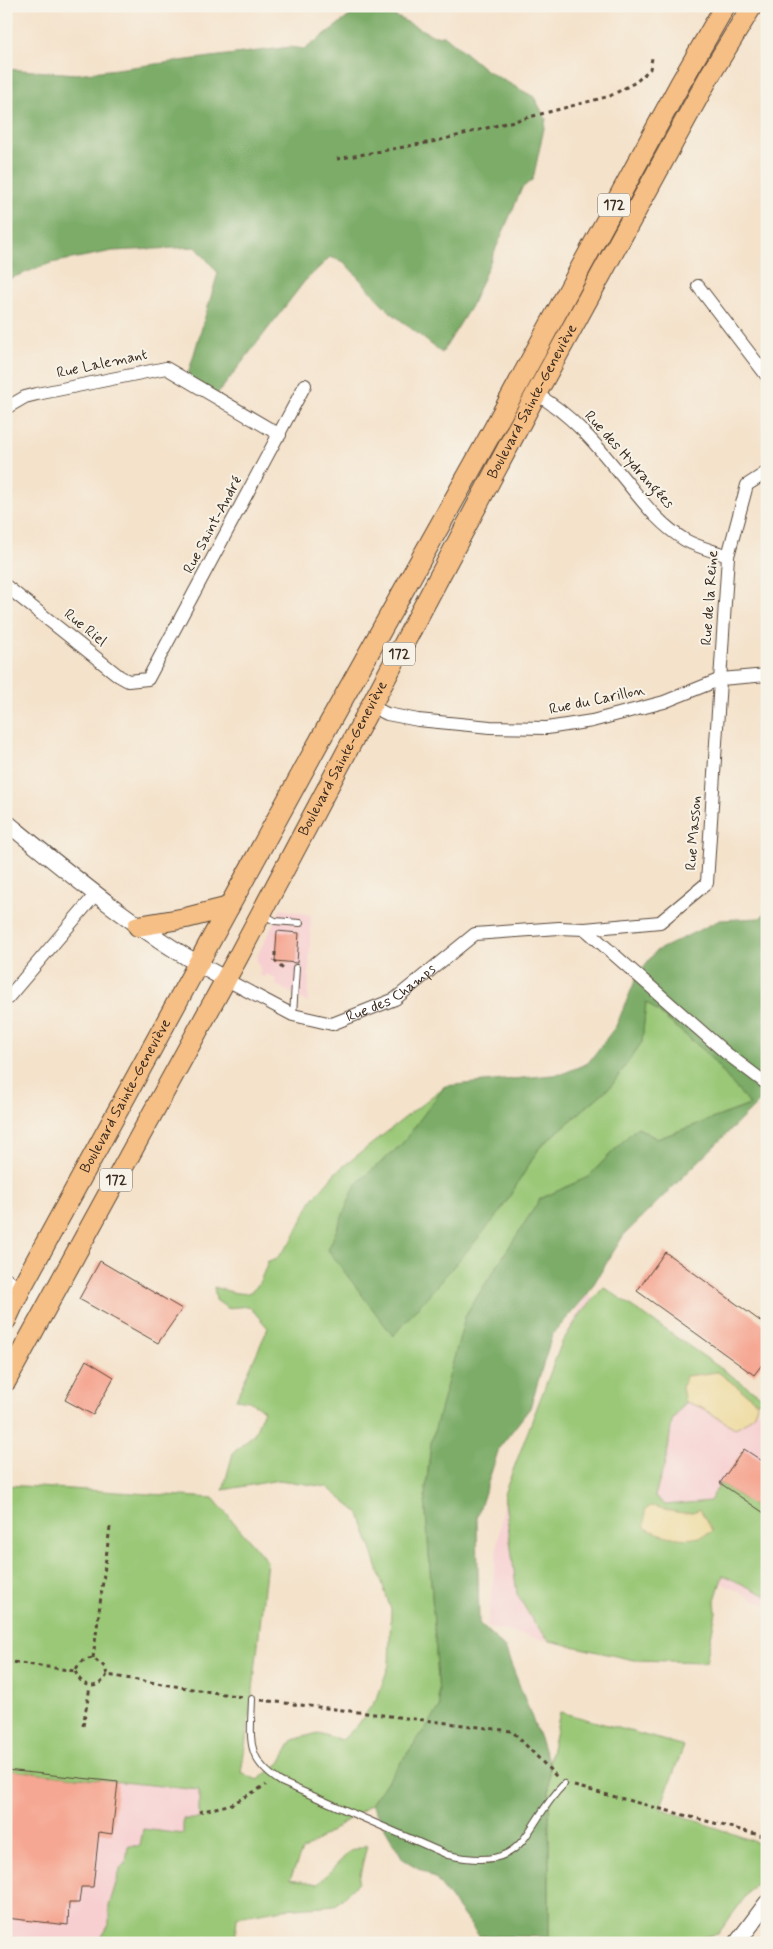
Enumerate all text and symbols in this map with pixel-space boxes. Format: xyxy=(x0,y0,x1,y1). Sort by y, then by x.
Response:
road number: 172 xyxy=(598,194,630,216)
street label: Boulevard Sainte-Geneviève xyxy=(483,321,582,482)
street label: Rue Lalemant xyxy=(55,345,150,383)
street label: Rue des Hydrangées xyxy=(579,407,679,514)
street label: Rue Saint-André xyxy=(179,472,247,577)
street label: Rue de la Reine xyxy=(697,550,723,646)
street label: Rue Riel xyxy=(59,605,111,652)
road number: 172 xyxy=(383,642,415,666)
street label: Boulevard Sainte-Geneviève xyxy=(294,677,392,840)
street label: Rue du Carillon xyxy=(547,680,647,720)
street label: Rue Masson xyxy=(681,795,707,871)
street label: Rue des Champs xyxy=(343,959,441,1027)
street label: Boulevard Sainte-Geneviève xyxy=(76,1015,176,1177)
road number: 172 xyxy=(100,1168,132,1192)

